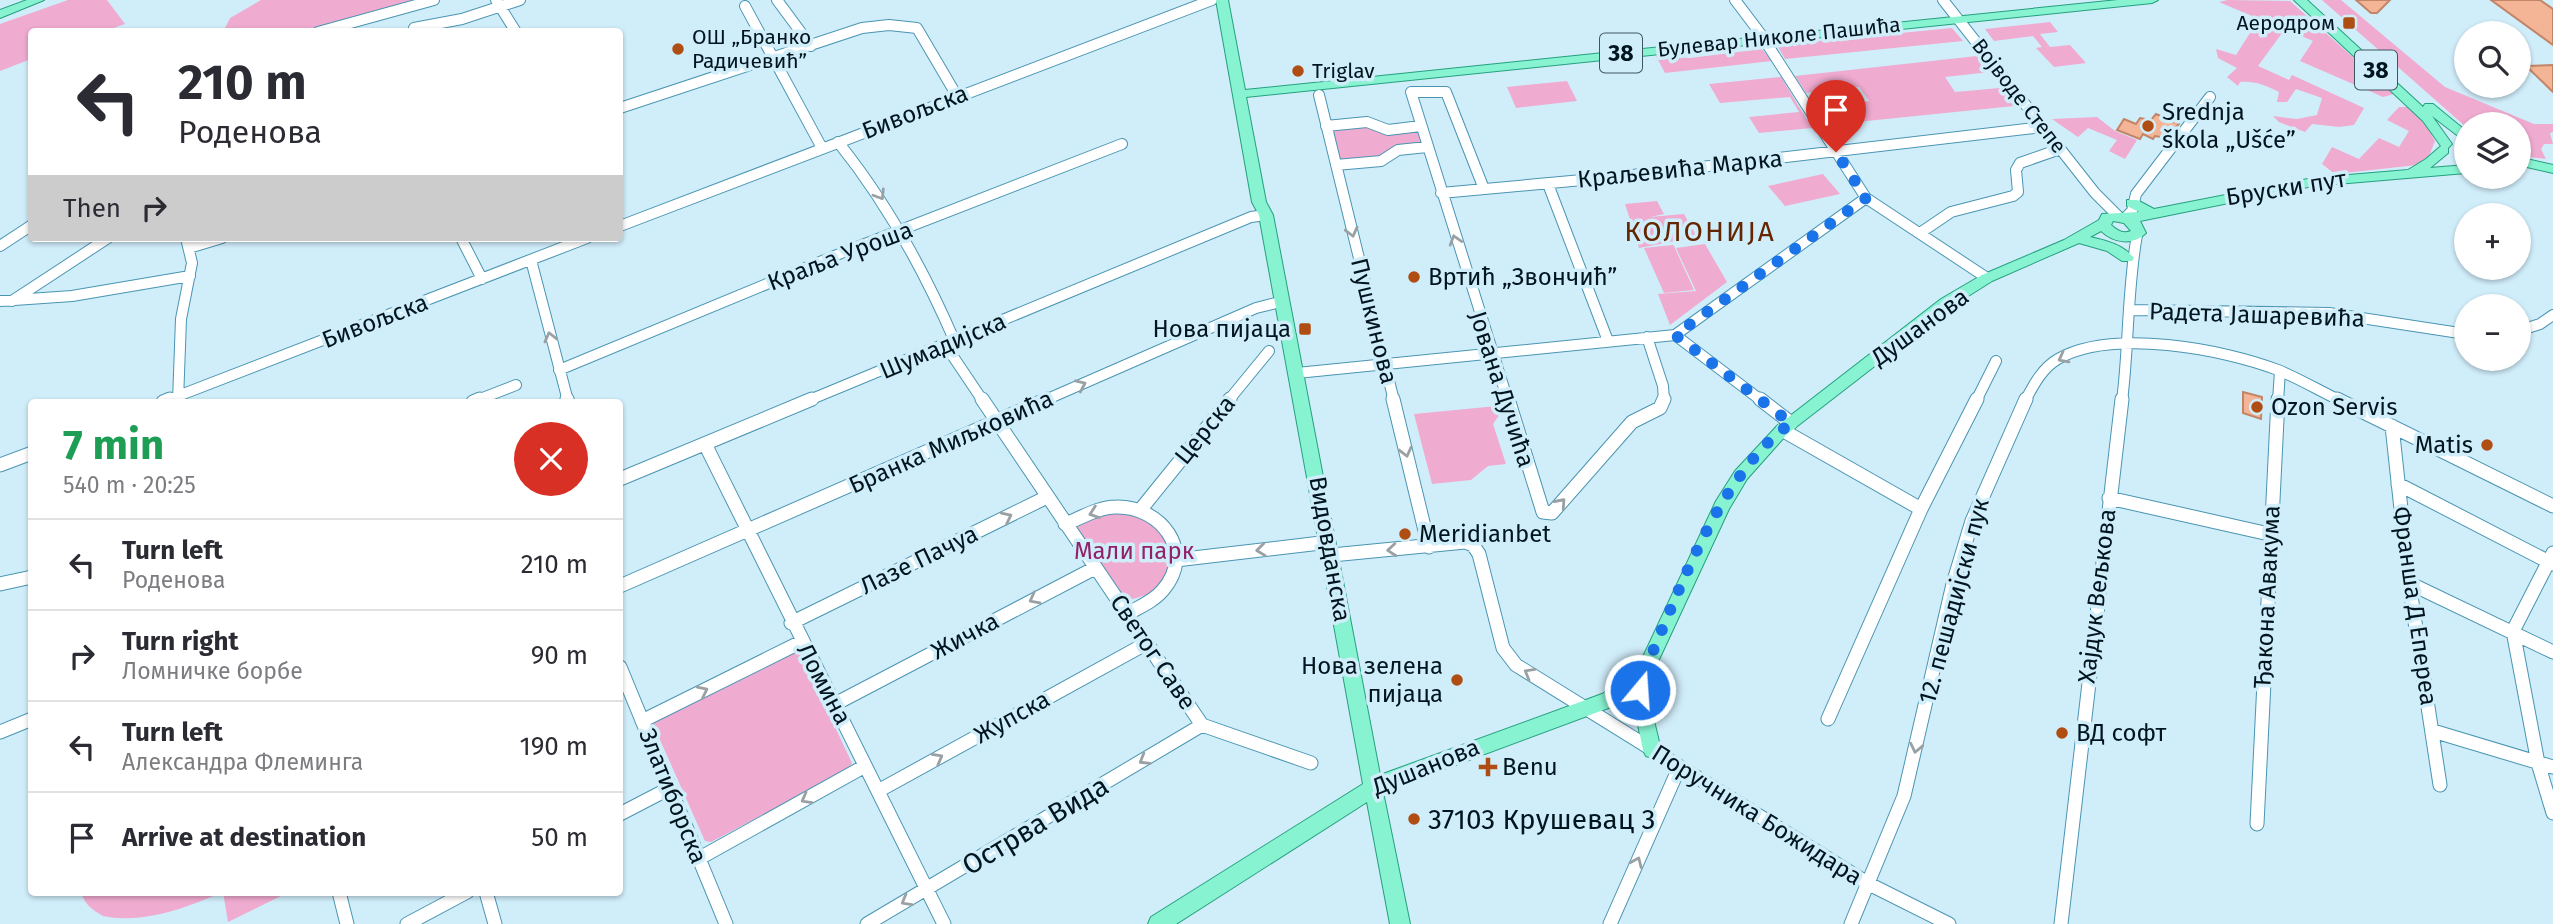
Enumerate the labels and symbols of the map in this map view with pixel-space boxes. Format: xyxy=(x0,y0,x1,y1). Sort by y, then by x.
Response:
place label: Аеродром xyxy=(2236,10,2335,36)
street label: Булевар Николе Пашића xyxy=(1656,11,1902,63)
marker: Аеродром xyxy=(2341,15,2357,31)
place label: ОШ „Бранко Радичевић” xyxy=(692,24,811,74)
street label: Војводе Степе xyxy=(1966,33,2072,159)
road number: 38 xyxy=(1600,34,1642,72)
marker: ОШ „Бранко Радичевић” xyxy=(670,41,686,57)
road number: 38 xyxy=(2355,50,2397,90)
place label: Triglav xyxy=(1312,58,1375,84)
marker: Triglav xyxy=(1290,63,1306,79)
street label: Бивољска xyxy=(858,79,972,145)
pin xyxy=(1806,80,1866,152)
place label: Srednja škola „Ušće” xyxy=(2162,98,2296,154)
marker: Srednja škola „Ušće” xyxy=(2140,118,2156,134)
street label: Краљевића Марка xyxy=(1576,144,1784,194)
street label: Бруски пут xyxy=(2224,165,2348,211)
one-way arrow xyxy=(872,187,885,200)
street label: Краља Уроша xyxy=(764,215,916,297)
district label: КОЛОНИЈА xyxy=(1624,215,1776,248)
one-way arrow xyxy=(1344,225,1358,237)
one-way arrow xyxy=(1449,234,1464,246)
street label: Пушкинова xyxy=(1345,255,1403,387)
place label: Вртић „Звончић” xyxy=(1428,263,1617,291)
marker: Вртић „Звончић” xyxy=(1406,269,1422,285)
street label: Душанова xyxy=(1865,282,1974,372)
street label: Бивољска xyxy=(318,288,432,354)
street label: Радета Јашаревића xyxy=(2149,297,2365,333)
street label: Шумадијска xyxy=(876,307,1010,385)
street label: Јована Дучића xyxy=(1464,307,1540,471)
place label: Нова пијаца xyxy=(1153,315,1291,343)
marker: Нова пијаца xyxy=(1297,321,1313,337)
one-way arrow xyxy=(544,331,558,343)
one-way arrow xyxy=(2058,350,2070,364)
one-way arrow xyxy=(1074,379,1086,393)
street label: Бранка Миљковића xyxy=(845,384,1057,500)
street label: Церска xyxy=(1169,390,1241,470)
place label: Ozon Servis xyxy=(2271,393,2397,421)
marker: Ozon Servis xyxy=(2249,399,2265,415)
place label: Matis xyxy=(2415,431,2473,459)
marker: Matis xyxy=(2479,437,2495,453)
one-way arrow xyxy=(1398,446,1413,458)
street label: Видовданска xyxy=(1303,474,1357,624)
street label: 12. пешадијски пук xyxy=(1913,495,1995,707)
one-way arrow xyxy=(1552,499,1565,512)
one-way arrow xyxy=(1088,505,1101,519)
street label: Ђакона Авакума xyxy=(2248,505,2286,689)
street label: Франша Д Епереа xyxy=(2387,505,2443,707)
street label: Хајдук Вељкова xyxy=(2072,507,2122,685)
one-way arrow xyxy=(1000,512,1012,526)
street label: Лазе Пачуа xyxy=(856,520,982,600)
place label: Meridianbet xyxy=(1419,520,1551,548)
marker: Meridianbet xyxy=(1397,526,1413,542)
park label: Мали парк xyxy=(1074,537,1195,565)
one-way arrow xyxy=(1255,542,1267,557)
one-way arrow xyxy=(1386,542,1397,557)
street label: Светог Саве xyxy=(1104,589,1202,715)
one-way arrow xyxy=(1029,591,1041,605)
street label: Жичка xyxy=(926,607,1004,665)
street label: Ломина xyxy=(791,639,857,729)
place label: Нова зелена пијаца xyxy=(1301,652,1443,708)
position arrow xyxy=(1603,653,1677,727)
one-way arrow xyxy=(1524,668,1537,681)
marker: Нова зелена пијаца xyxy=(1449,672,1465,688)
one-way arrow xyxy=(696,685,708,699)
street label: Жупска xyxy=(969,685,1055,749)
place label: ВД софт xyxy=(2076,719,2167,747)
street label: Златиборска xyxy=(633,724,713,868)
marker: ВД софт xyxy=(2054,725,2070,741)
street label: Душанова xyxy=(1367,733,1484,802)
street label: Поручника Божидара xyxy=(1647,739,1867,891)
one-way arrow xyxy=(1909,742,1924,754)
one-way arrow xyxy=(1138,751,1151,764)
one-way arrow xyxy=(931,753,943,766)
place label: Benu xyxy=(1502,753,1558,781)
marker: Benu xyxy=(1480,759,1496,775)
street label: Острва Вида xyxy=(956,769,1114,882)
one-way arrow xyxy=(800,791,813,804)
place label: 37103 Крушевац 3 xyxy=(1428,803,1655,836)
marker: 37103 Крушевац 3 xyxy=(1406,811,1422,827)
one-way arrow xyxy=(1629,856,1643,869)
one-way arrow xyxy=(901,893,914,906)

